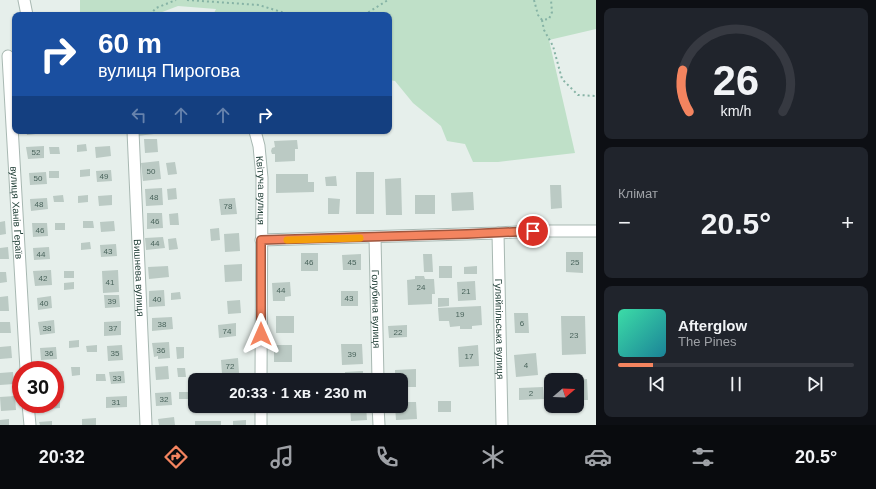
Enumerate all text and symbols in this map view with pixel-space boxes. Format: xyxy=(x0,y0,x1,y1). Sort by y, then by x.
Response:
icon: right xyxy=(32,28,84,80)
text: 60 m xyxy=(98,28,162,59)
text: 26 xyxy=(713,56,759,103)
text: вулиця Пирогова xyxy=(98,61,240,81)
text: km/h xyxy=(721,102,752,118)
icon: left xyxy=(128,104,150,126)
icon: ahead xyxy=(170,104,192,126)
icon: ahead xyxy=(212,104,234,126)
icon: right xyxy=(254,104,276,126)
house number: 52 xyxy=(32,148,41,157)
street label: Квітуча вулиця xyxy=(254,155,267,225)
street label: вулиця Ханів Ґераїв xyxy=(8,166,25,260)
house number: 50 xyxy=(147,167,156,176)
house number: 49 xyxy=(100,172,109,181)
house number: 50 xyxy=(34,174,43,183)
text: Клімат xyxy=(618,186,658,201)
house number: 48 xyxy=(150,193,159,202)
house number: 48 xyxy=(35,200,44,209)
house number: 78 xyxy=(224,202,233,211)
text: 20.5° xyxy=(701,207,771,240)
text: − xyxy=(618,210,631,235)
text: + xyxy=(841,210,854,235)
pin xyxy=(516,214,550,248)
house number: 46 xyxy=(151,217,160,226)
icon: arrive xyxy=(522,220,544,242)
house number: 46 xyxy=(36,226,45,235)
street label: Вишнева вулиця xyxy=(132,239,146,317)
house number: 44 xyxy=(151,239,160,248)
house number: 43 xyxy=(104,247,113,256)
house number: 44 xyxy=(37,250,46,259)
house number: 46 xyxy=(305,258,314,267)
house number: 45 xyxy=(348,258,357,267)
house number: 25 xyxy=(571,258,580,267)
street label: Голубина вулиця xyxy=(370,270,382,348)
house number: 42 xyxy=(39,274,48,283)
house number: 41 xyxy=(106,278,115,287)
street label: Гуляйпільська вулиця xyxy=(493,279,506,379)
house number: 24 xyxy=(417,283,426,292)
house number: 44 xyxy=(277,286,286,295)
house number: 21 xyxy=(462,287,471,296)
house number: 43 xyxy=(345,294,354,303)
house number: 40 xyxy=(153,295,162,304)
house number: 39 xyxy=(108,297,117,306)
house number: 40 xyxy=(40,299,49,308)
house number: 19 xyxy=(456,310,465,319)
position arrow xyxy=(240,313,282,355)
text: Afterglow xyxy=(678,317,747,334)
house number: 6 xyxy=(520,319,525,328)
house number: 38 xyxy=(158,320,167,329)
house number: 38 xyxy=(43,324,52,333)
house number: 37 xyxy=(109,324,118,333)
house number: 74 xyxy=(223,327,232,336)
house number: 22 xyxy=(394,328,403,337)
house number: 23 xyxy=(570,331,579,340)
text: The Pines xyxy=(678,334,737,349)
house number: 36 xyxy=(157,346,166,355)
house number: 36 xyxy=(45,349,54,358)
house number: 35 xyxy=(111,349,120,358)
house number: 39 xyxy=(348,350,357,359)
house number: 17 xyxy=(465,352,474,361)
speed limit sign: 30 xyxy=(12,361,64,413)
house number: 4 xyxy=(524,361,529,370)
house number: 72 xyxy=(226,362,235,371)
north arrow xyxy=(544,373,584,413)
map controls xyxy=(544,373,584,413)
icon: previous xyxy=(646,373,668,395)
icon: pause xyxy=(725,373,747,395)
icon: next xyxy=(804,373,826,395)
house number: 33 xyxy=(113,374,122,383)
text: 20:33 · 1 хв · 230 m xyxy=(229,384,367,401)
house number: 2 xyxy=(529,389,534,398)
house number: 32 xyxy=(160,395,169,404)
house number: 31 xyxy=(112,398,121,407)
icon: directions xyxy=(162,443,190,471)
icon: music xyxy=(268,443,296,471)
icon: phone xyxy=(373,443,401,471)
icon: climate xyxy=(479,443,507,471)
icon: car xyxy=(584,443,612,471)
icon: filters xyxy=(689,443,717,471)
text: 20:32 xyxy=(39,447,85,467)
text: 20.5° xyxy=(795,447,837,467)

